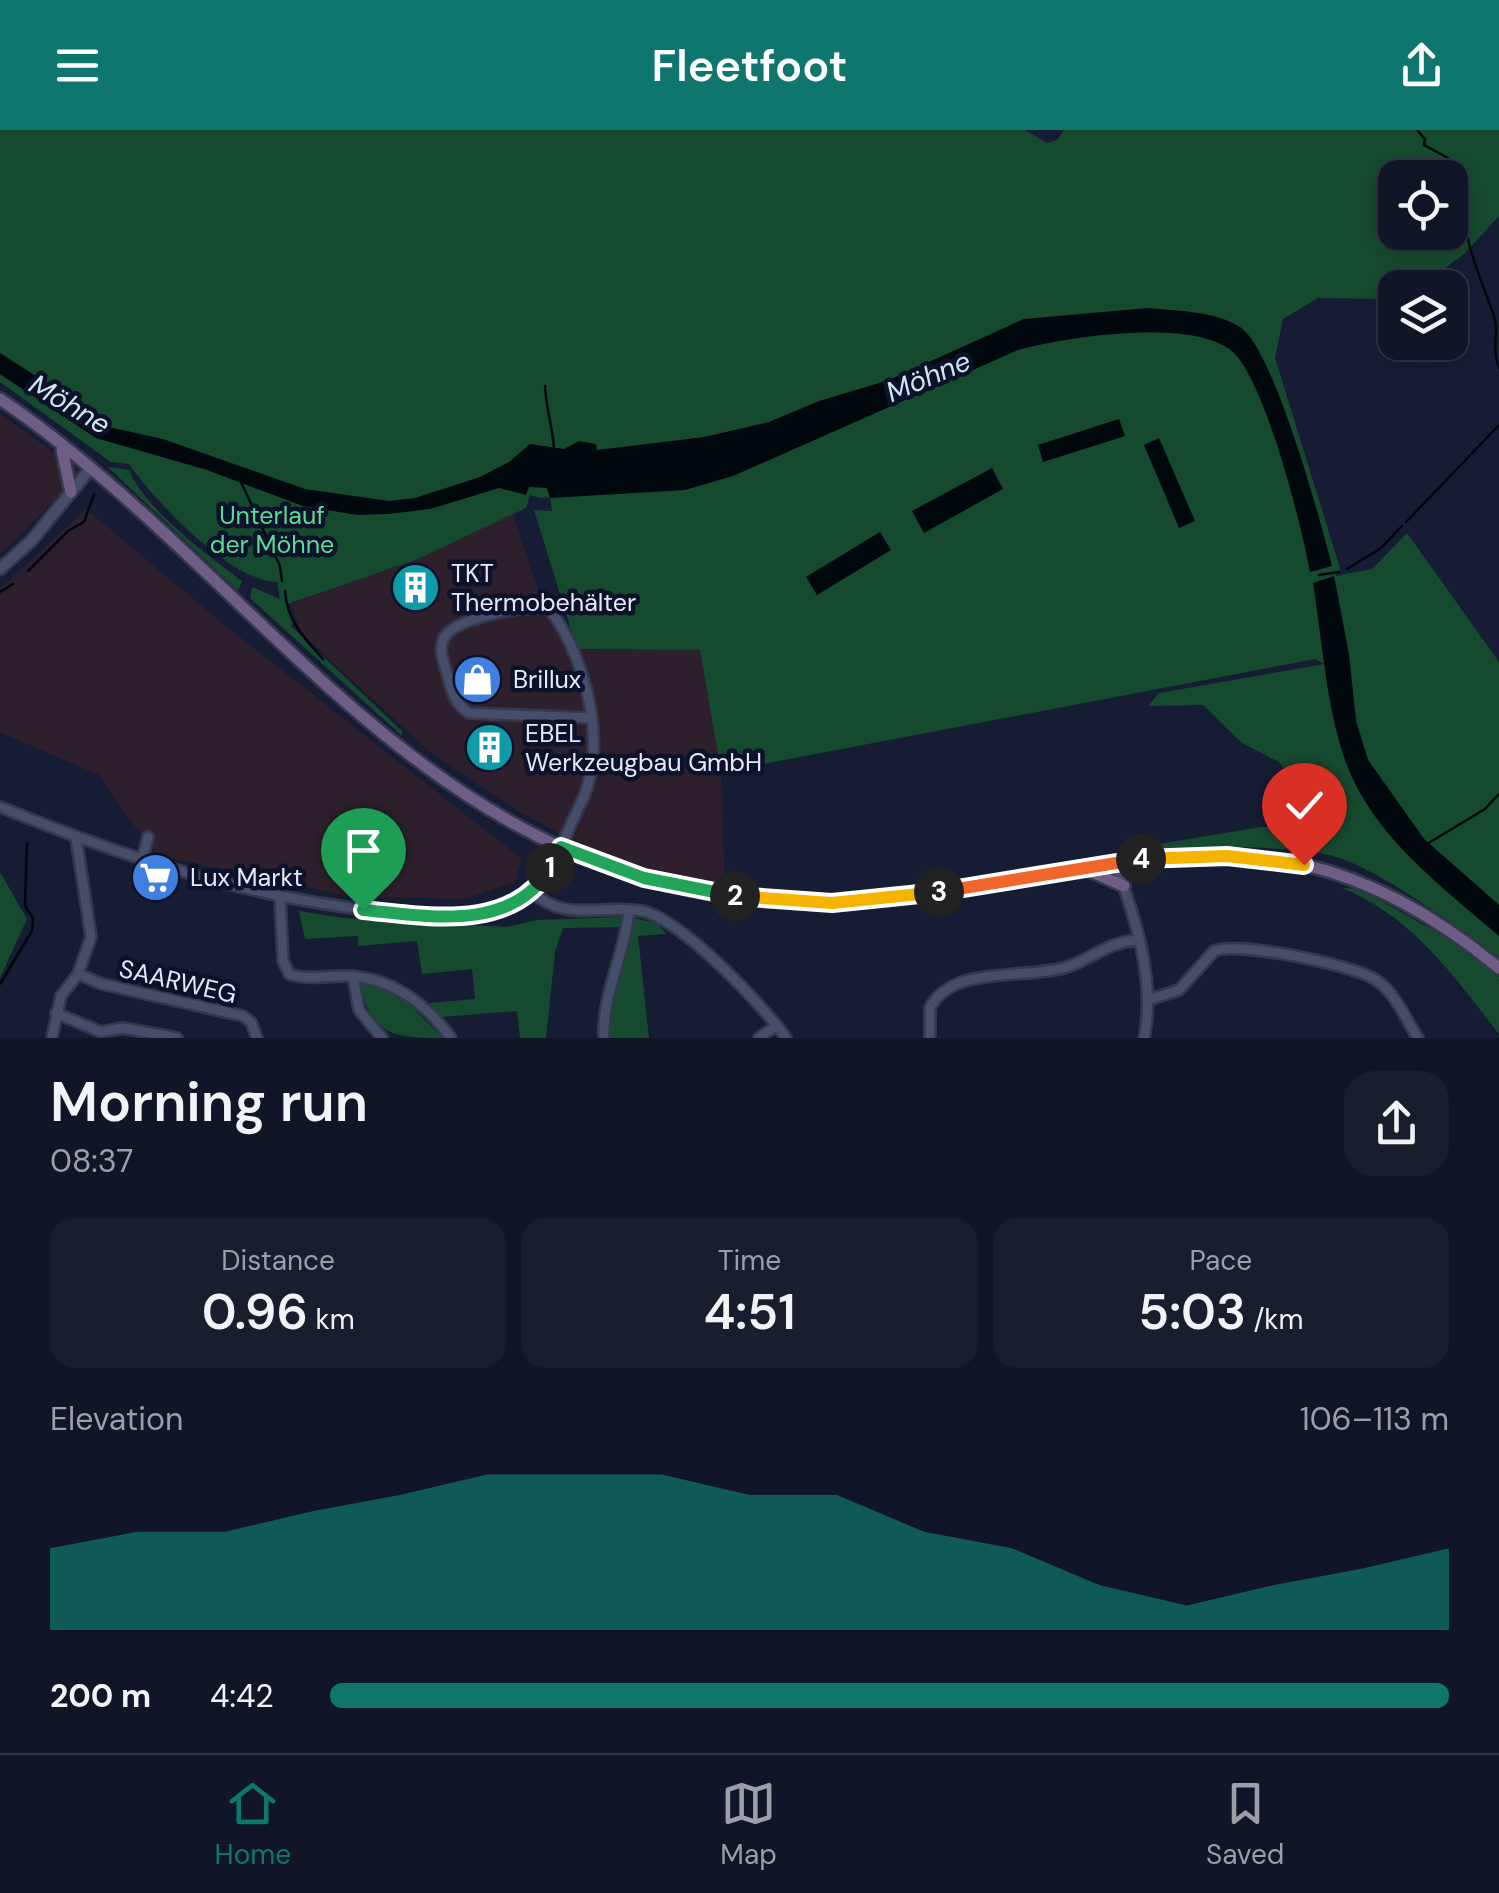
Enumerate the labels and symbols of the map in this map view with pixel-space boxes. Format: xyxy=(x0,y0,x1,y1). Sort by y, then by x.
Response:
water label: Möhne xyxy=(880,342,976,411)
water label: Möhne xyxy=(22,366,117,443)
park label: Unterlauf der Möhne xyxy=(210,499,334,561)
place label: TKT Thermobehälter xyxy=(451,557,636,619)
building icon: TKT Thermobehälter xyxy=(390,561,442,613)
shop icon: Brillux xyxy=(452,653,504,705)
place label: Brillux xyxy=(513,663,581,696)
place label: EBEL Werkzeugbau GmbH xyxy=(525,717,762,779)
building icon: EBEL Werkzeugbau GmbH xyxy=(464,721,516,773)
pin xyxy=(1262,763,1347,866)
pin xyxy=(321,808,406,911)
pin: 4 xyxy=(1116,834,1166,884)
pin: 1 xyxy=(525,843,575,893)
supermarket icon: Lux Markt xyxy=(129,851,181,903)
place label: Lux Markt xyxy=(190,861,303,894)
pin: 3 xyxy=(914,867,964,917)
pin: 2 xyxy=(710,871,760,921)
street label: SAARWEG xyxy=(116,952,240,1011)

